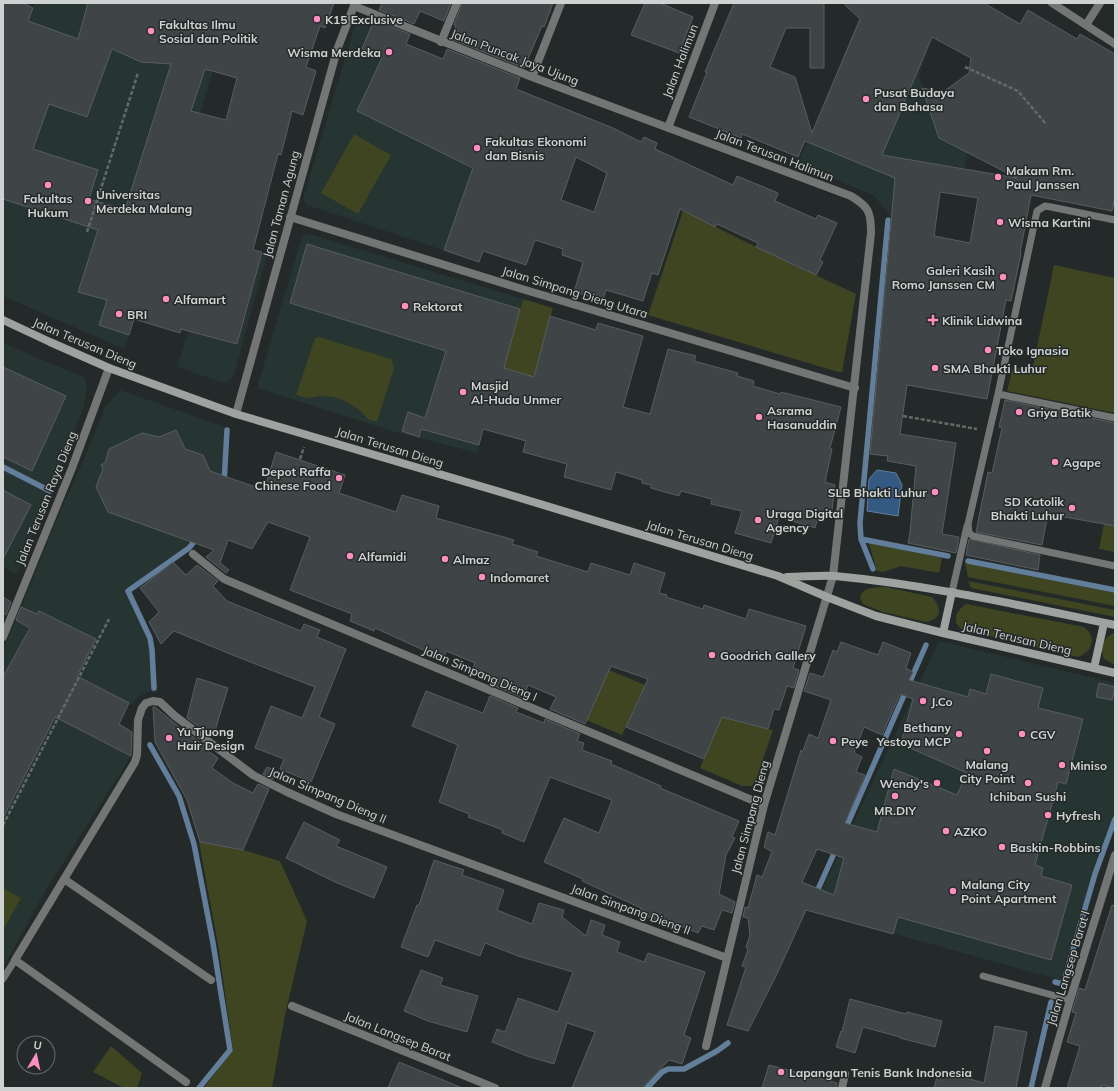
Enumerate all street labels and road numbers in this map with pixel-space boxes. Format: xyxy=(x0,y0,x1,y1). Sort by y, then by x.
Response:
street label: Jalan Halimun xyxy=(659,22,701,100)
street label: Jalan Puncak Jaya Ujung xyxy=(449,26,581,88)
street label: Jalan Terusan Halimun xyxy=(714,126,836,184)
street label: Jalan Taman Agung xyxy=(260,149,302,259)
street label: Jalan Simpang Dieng Utara xyxy=(500,263,650,321)
street label: Jalan Terusan Dieng xyxy=(31,314,139,372)
street label: Jalan Terusan Dieng xyxy=(335,424,445,470)
street label: Jalan Terusan Raya Dieng xyxy=(12,429,80,567)
street label: Jalan Terusan Dieng xyxy=(645,517,755,563)
street label: Jalan Terusan Dieng xyxy=(961,618,1073,658)
street label: Jalan Simpang Dieng I xyxy=(421,642,539,704)
street label: Jalan Simpang Dieng xyxy=(728,759,772,875)
street label: Jalan Simpang Dieng II xyxy=(267,763,389,827)
street label: Jalan Simpang Dieng II xyxy=(569,880,693,938)
street label: Jalan Langsep Barat I xyxy=(1043,909,1093,1027)
street label: Jalan Langsep Barat xyxy=(343,1008,453,1064)

